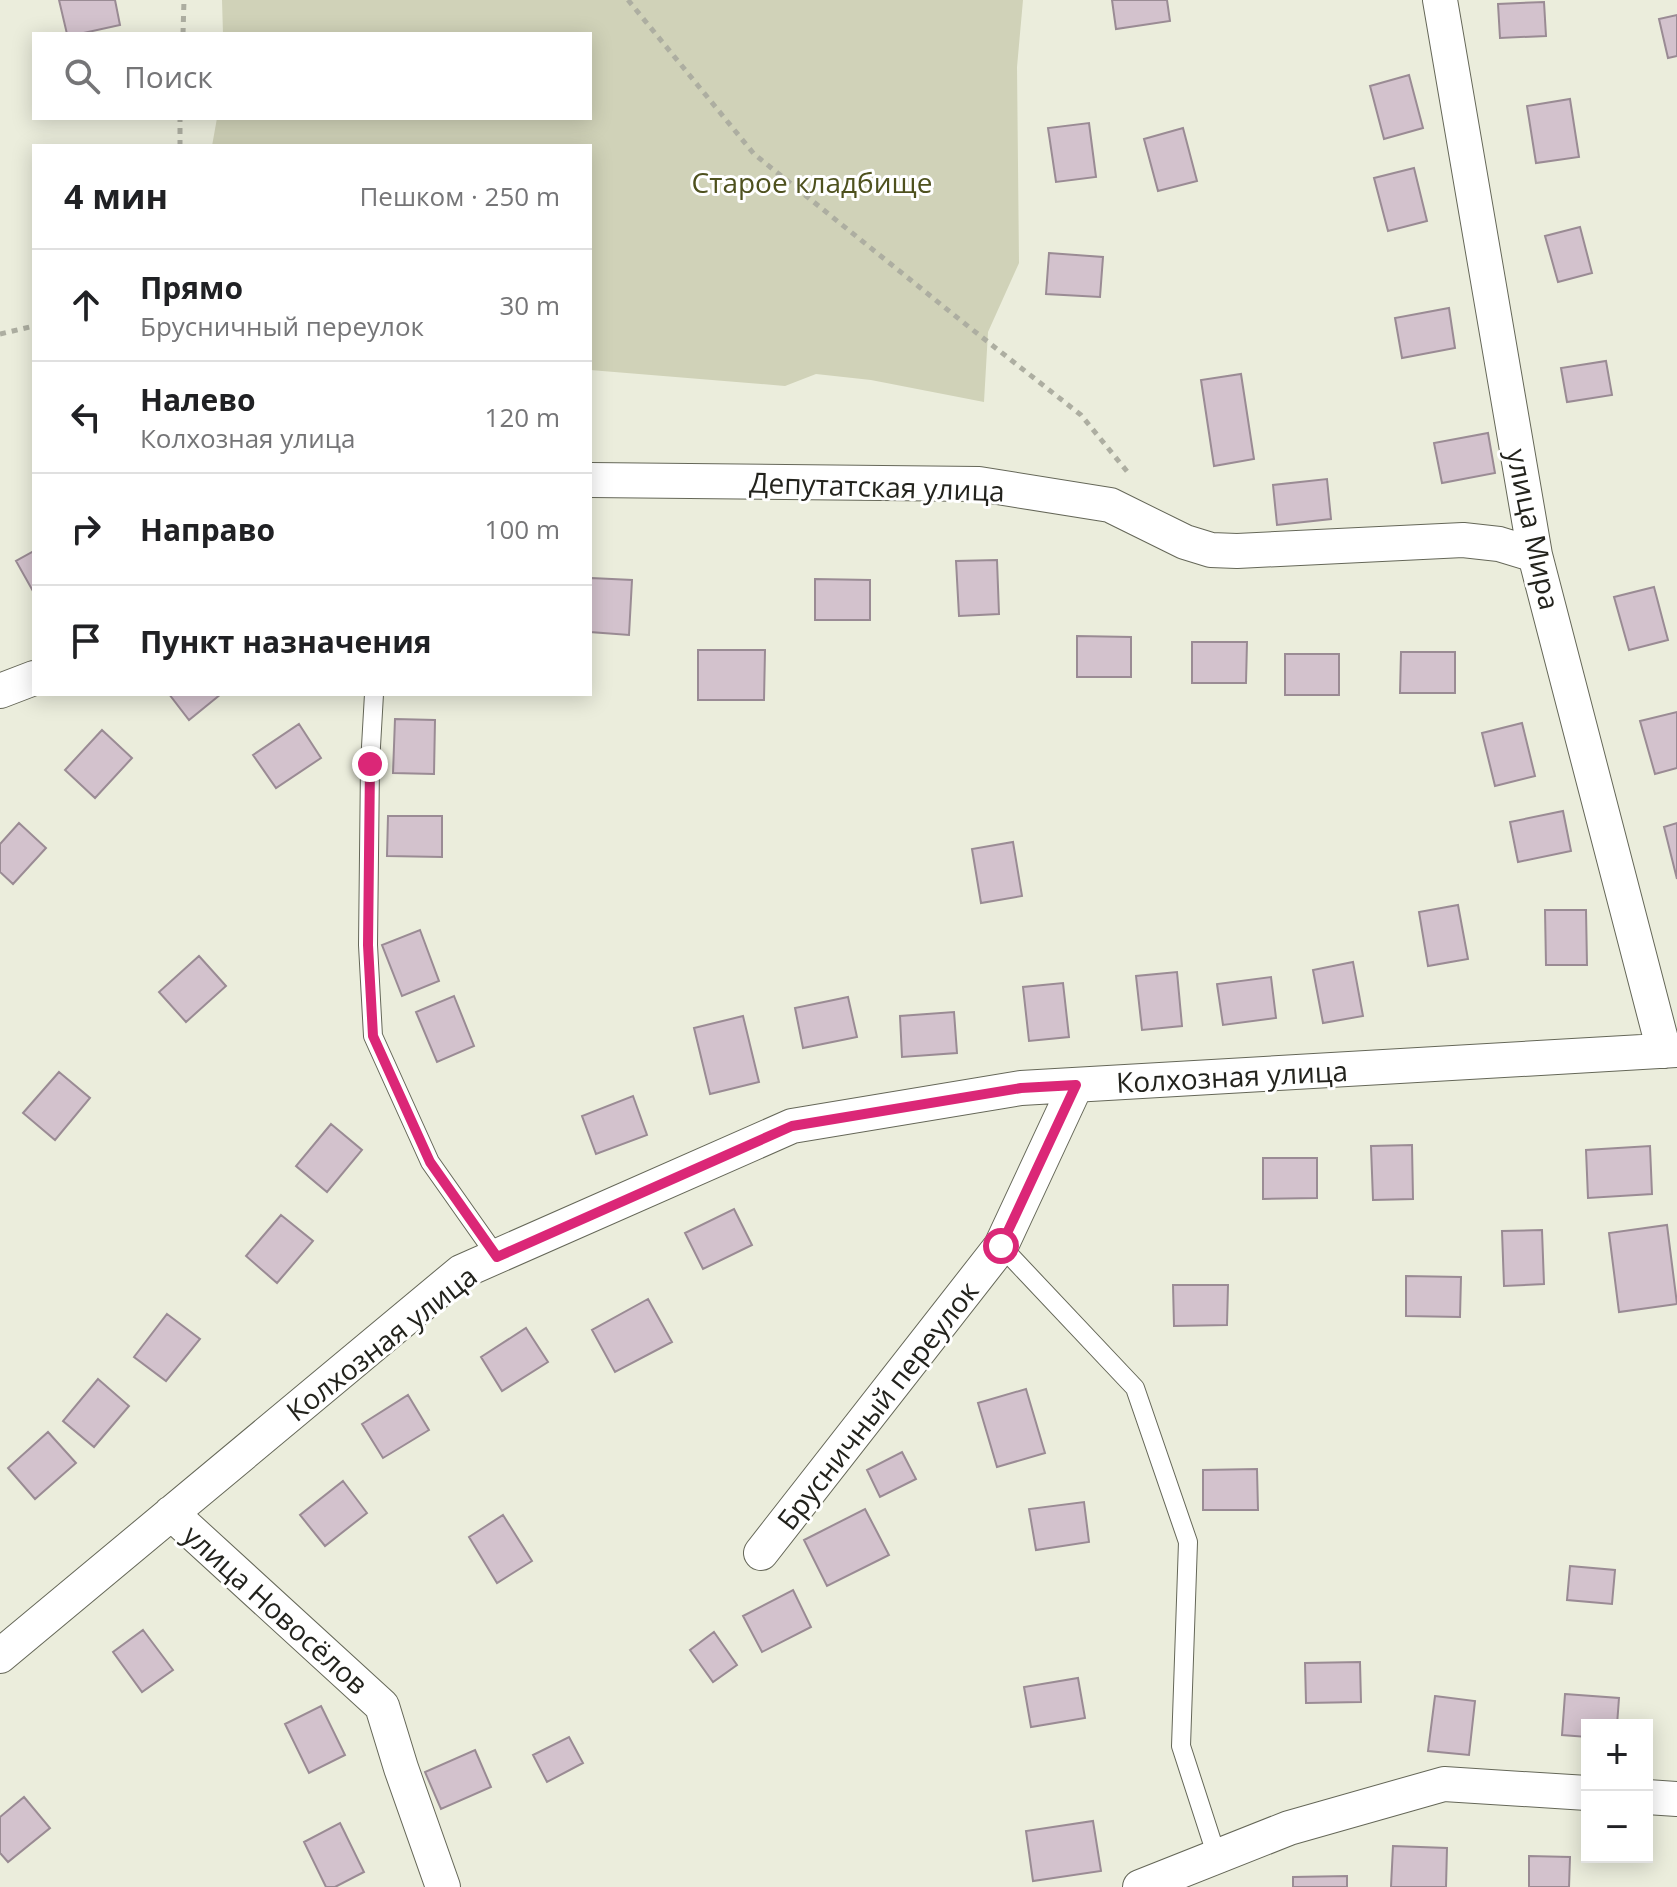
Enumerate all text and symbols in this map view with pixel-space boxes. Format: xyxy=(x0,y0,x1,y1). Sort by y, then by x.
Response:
search box xyxy=(32,32,592,120)
icon: search xyxy=(60,54,104,98)
text: Поиск xyxy=(124,56,213,97)
park label: Старое кладбище xyxy=(692,163,932,201)
text: 4 мин xyxy=(64,173,168,219)
text: Пешком · 250 m xyxy=(359,178,560,214)
text: Прямо xyxy=(140,267,243,308)
icon: ahead xyxy=(64,283,108,327)
text: 30 m xyxy=(499,287,560,323)
text: Брусничный переулок xyxy=(140,308,424,344)
text: Налево xyxy=(140,379,256,420)
icon: left xyxy=(64,395,108,439)
text: 120 m xyxy=(485,399,560,435)
text: Колхозная улица xyxy=(140,420,355,456)
street label: улица Мира xyxy=(1498,445,1570,613)
street label: Депутатская улица xyxy=(749,463,1005,509)
icon: right xyxy=(64,507,108,551)
text: Направо xyxy=(140,509,275,550)
text: 100 m xyxy=(485,511,560,547)
icon: arrive xyxy=(64,619,108,663)
text: Пункт назначения xyxy=(140,621,432,662)
route end xyxy=(352,746,388,782)
street label: Колхозная улица xyxy=(1115,1051,1349,1101)
route start xyxy=(983,1228,1019,1264)
street label: Колхозная улица xyxy=(278,1257,484,1429)
street label: Брусничный переулок xyxy=(768,1272,986,1537)
street label: улица Новосёлов xyxy=(175,1516,377,1702)
map controls xyxy=(1581,1719,1653,1863)
button: + xyxy=(1581,1719,1653,1791)
button: − xyxy=(1581,1791,1653,1863)

